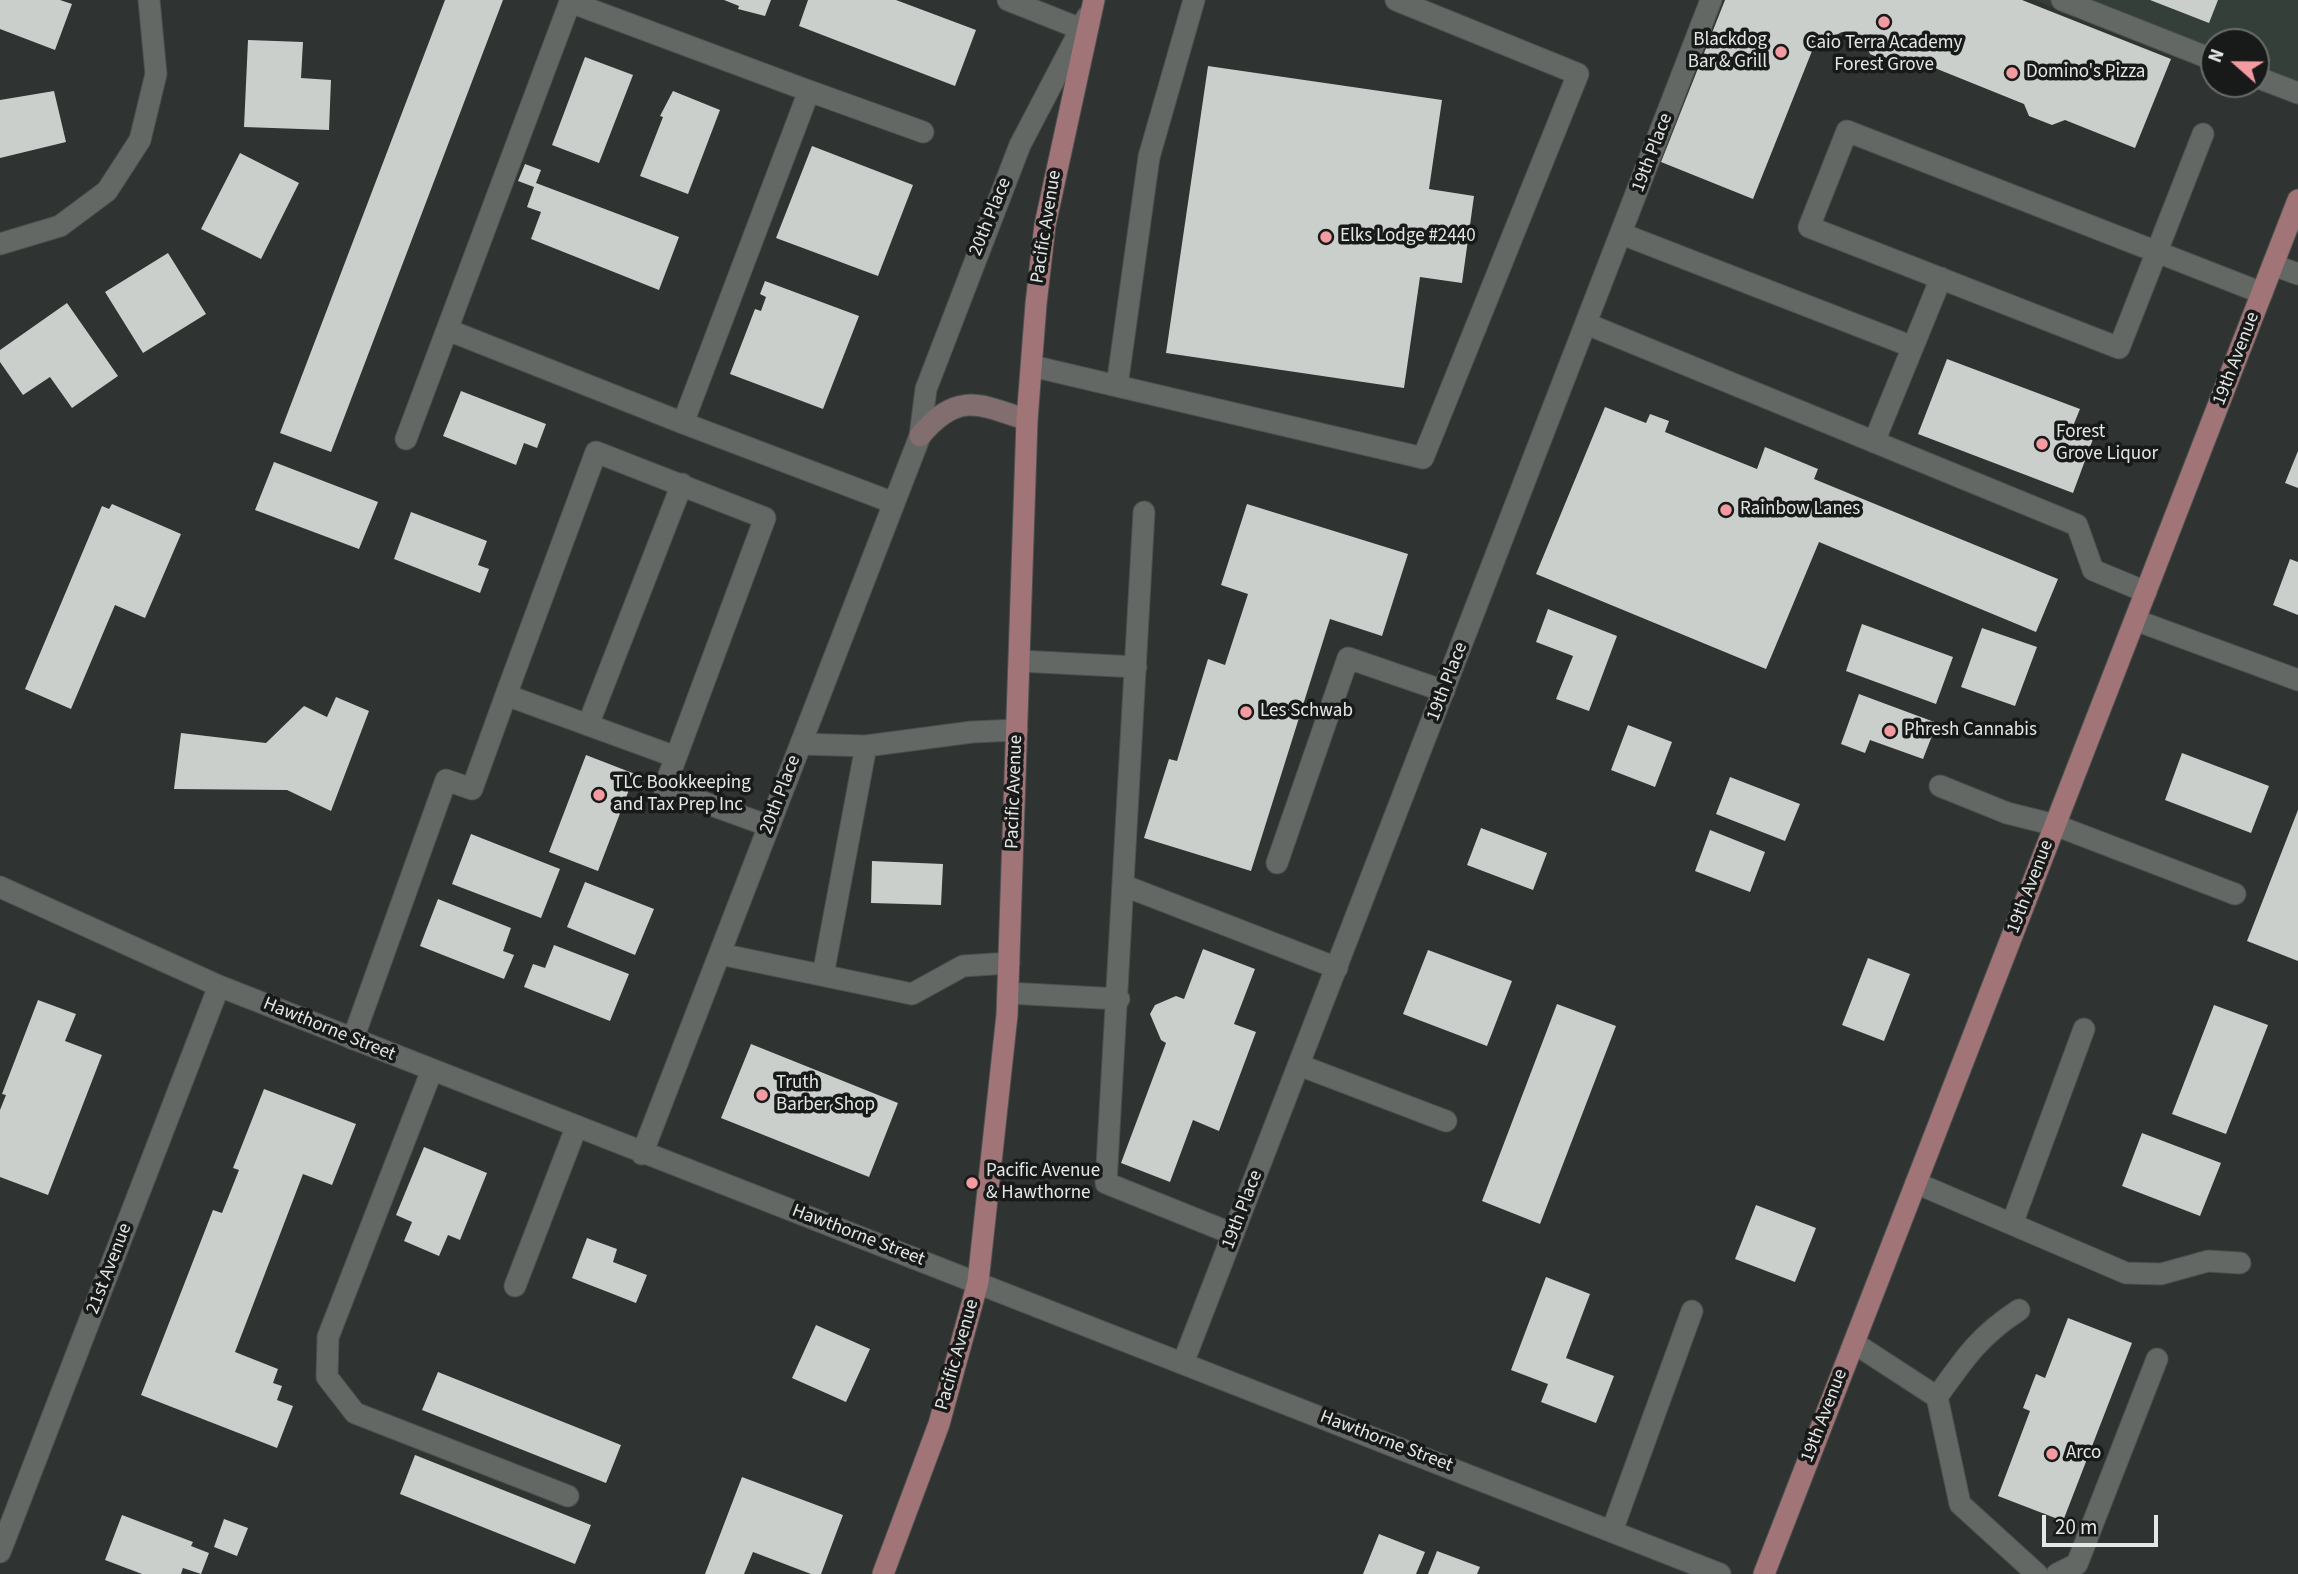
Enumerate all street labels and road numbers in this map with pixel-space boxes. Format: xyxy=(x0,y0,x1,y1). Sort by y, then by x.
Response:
street label: 19th Place xyxy=(1628,110,1678,196)
street label: Pacific Avenue xyxy=(1027,169,1067,285)
street label: 20th Place xyxy=(965,175,1017,259)
street label: 19th Avenue xyxy=(2209,309,2265,409)
street label: 19th Place xyxy=(1423,639,1473,725)
street label: Pacific Avenue xyxy=(1002,735,1028,849)
street label: 20th Place xyxy=(756,752,806,838)
street label: 19th Avenue xyxy=(2003,837,2059,937)
street label: Hawthorne Street xyxy=(260,993,398,1067)
street label: 19th Place xyxy=(1218,1167,1268,1253)
street label: Hawthorne Street xyxy=(788,1200,928,1272)
street label: 21st Avenue xyxy=(82,1220,138,1318)
street label: Pacific Avenue xyxy=(931,1297,985,1413)
street label: 19th Avenue xyxy=(1797,1366,1853,1466)
street label: Hawthorne Street xyxy=(1316,1406,1456,1478)

